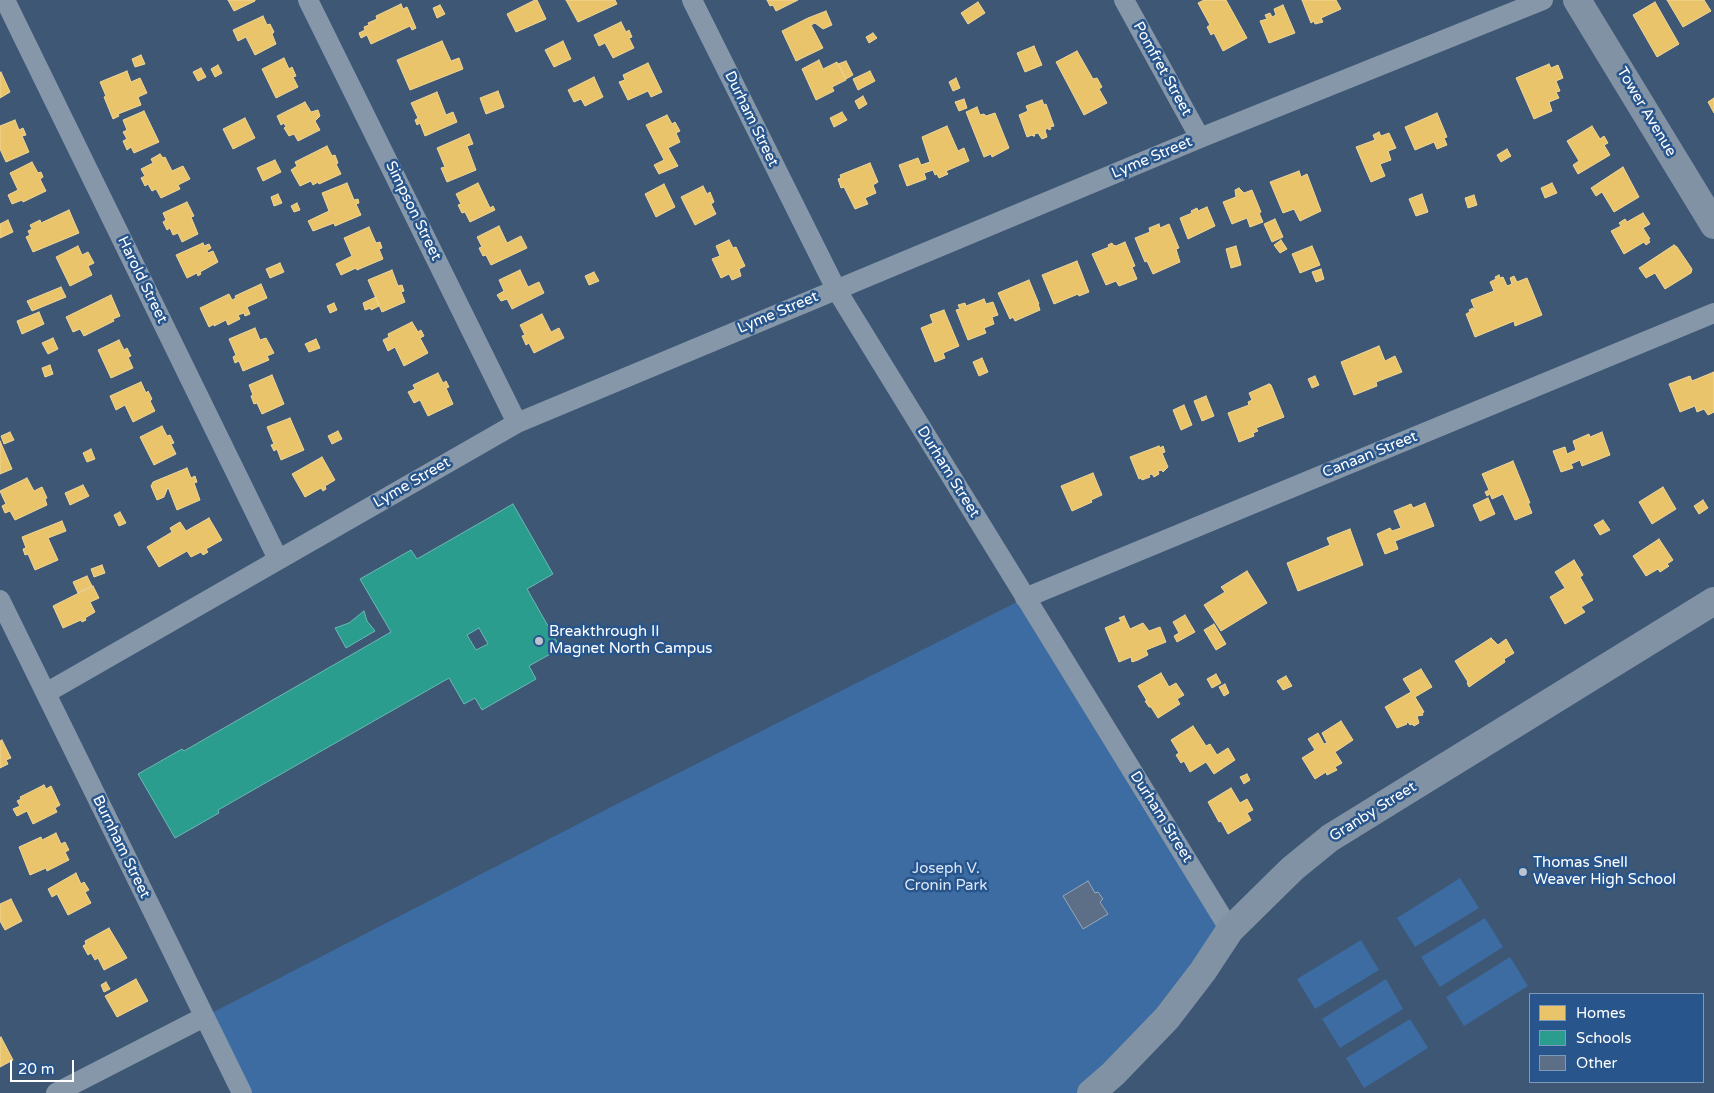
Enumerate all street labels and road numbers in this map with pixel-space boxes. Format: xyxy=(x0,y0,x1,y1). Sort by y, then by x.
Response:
street label: Pomfret Street xyxy=(1129,19,1195,119)
street label: Tower Avenue xyxy=(1612,64,1680,160)
street label: Durham Street xyxy=(720,68,782,170)
street label: Lyme Street xyxy=(1109,133,1195,183)
street label: Simpson Street xyxy=(381,158,445,264)
street label: Harold Street xyxy=(113,234,171,326)
street label: Lyme Street xyxy=(735,288,821,338)
street label: Durham Street xyxy=(913,423,983,521)
street label: Canaan Street xyxy=(1320,428,1420,482)
street label: Lyme Street xyxy=(370,454,454,512)
street label: Durham Street xyxy=(1126,768,1196,866)
street label: Granby Street xyxy=(1326,778,1420,846)
street label: Burnham Street xyxy=(88,793,154,901)

